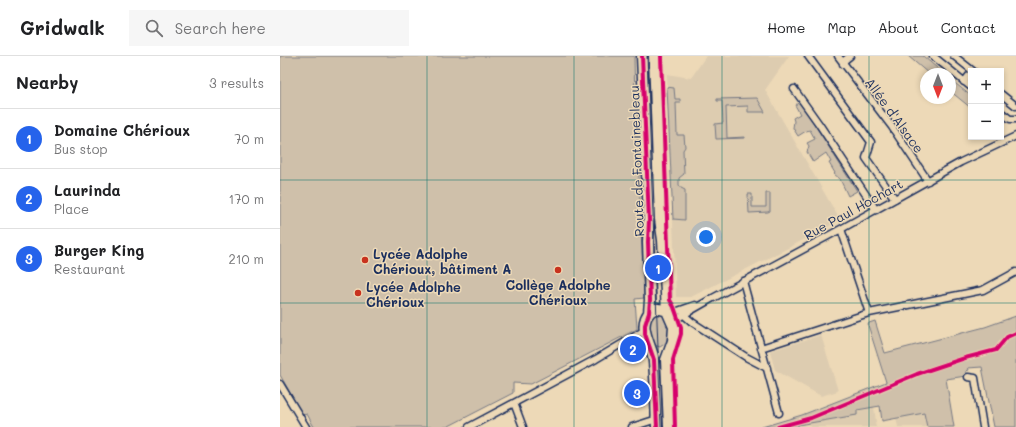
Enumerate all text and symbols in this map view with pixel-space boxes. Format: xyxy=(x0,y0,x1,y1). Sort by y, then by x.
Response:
search box xyxy=(129,10,409,46)
text: Gridwalk xyxy=(20,15,105,40)
icon: search xyxy=(143,17,165,39)
text: Search here xyxy=(175,18,266,38)
text: Home xyxy=(767,18,805,37)
text: Map xyxy=(827,18,856,37)
text: About xyxy=(878,18,919,37)
text: Contact xyxy=(941,18,996,37)
north arrow xyxy=(920,68,956,104)
map controls xyxy=(968,68,1004,140)
button: + xyxy=(968,68,1004,104)
text: Nearby xyxy=(16,71,78,93)
text: 3 results xyxy=(209,74,264,91)
street label: Allée d'Alsace xyxy=(862,74,928,156)
street label: Route de Fontainebleau xyxy=(625,85,647,237)
button: − xyxy=(968,104,1004,140)
text: Domaine Chérioux xyxy=(54,120,190,140)
text: 1 xyxy=(26,130,32,147)
text: 70 m xyxy=(234,130,264,147)
text: Bus stop xyxy=(54,140,107,157)
street label: Rue Paul Hochart xyxy=(801,175,906,243)
text: Laurinda xyxy=(54,180,121,200)
text: 2 xyxy=(25,190,33,207)
text: 170 m xyxy=(228,190,264,207)
text: Place xyxy=(54,200,89,217)
your location xyxy=(696,227,716,247)
text: Burger King xyxy=(54,240,144,260)
place label: Lycée Adolphe Chérioux, bâtiment A xyxy=(373,245,511,277)
text: 3 xyxy=(25,250,33,267)
text: 210 m xyxy=(228,250,264,267)
pin: 1 xyxy=(645,253,671,283)
marker: Lycée Adolphe Chérioux, bâtiment A xyxy=(360,255,370,265)
text: Restaurant xyxy=(54,260,125,277)
marker: Collège Adolphe Chérioux xyxy=(553,265,563,275)
place label: Collège Adolphe Chérioux xyxy=(506,276,611,308)
place label: Lycée Adolphe Chérioux xyxy=(366,278,461,310)
marker: Lycée Adolphe Chérioux xyxy=(353,288,363,298)
pin: 2 xyxy=(620,334,646,364)
pin: 3 xyxy=(624,378,650,408)

